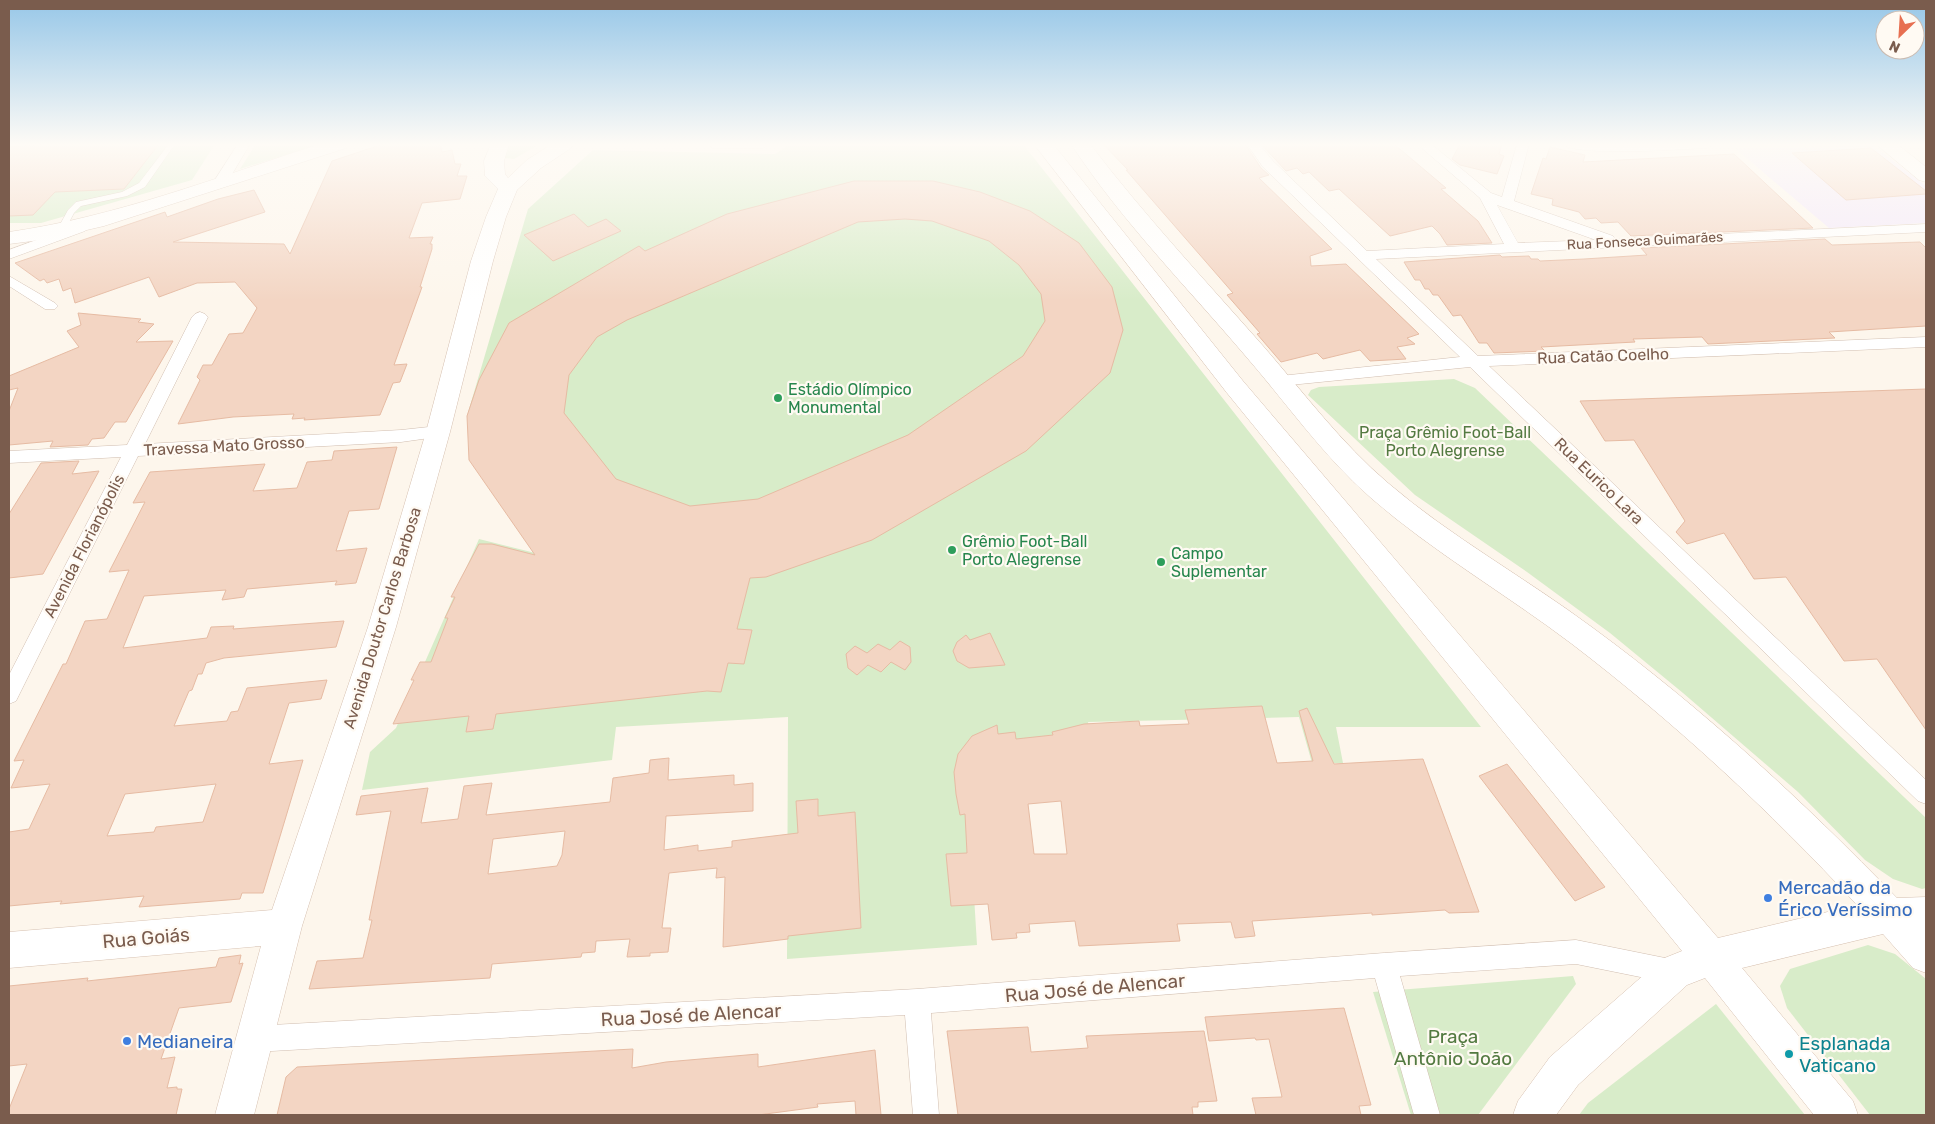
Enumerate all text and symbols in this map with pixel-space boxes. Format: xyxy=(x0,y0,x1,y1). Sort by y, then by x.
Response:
north arrow xyxy=(1875,10,1925,60)
text: N xyxy=(1887,36,1903,56)
street label: Rua Fonseca Guimarães xyxy=(1566,228,1724,254)
street label: Rua Catão Coelho xyxy=(1537,344,1669,368)
place label: Estádio Olímpico Monumental xyxy=(788,380,912,417)
marker: Estádio Olímpico Monumental xyxy=(772,392,784,404)
park label: Praça Grêmio Foot-Ball Porto Alegrense xyxy=(1359,423,1531,460)
street label: Travessa Mato Grosso xyxy=(143,432,305,460)
street label: Rua Eurico Lara xyxy=(1550,434,1648,528)
street label: Avenida Florianópolis xyxy=(40,471,128,621)
street label: Avenida Doutor Carlos Barbosa xyxy=(339,505,425,731)
place label: Grêmio Foot-Ball Porto Alegrense xyxy=(962,532,1087,569)
marker: Grêmio Foot-Ball Porto Alegrense xyxy=(946,544,958,556)
place label: Campo Suplementar xyxy=(1171,544,1267,581)
marker: Campo Suplementar xyxy=(1155,556,1167,568)
place label: Mercadão da Érico Veríssimo xyxy=(1778,876,1913,921)
marker: Mercadão da Érico Veríssimo xyxy=(1762,892,1774,904)
street label: Rua Goiás xyxy=(101,923,191,953)
street label: Rua José de Alencar xyxy=(1004,969,1187,1007)
street label: Rua José de Alencar xyxy=(600,999,783,1031)
park label: Praça Antônio João xyxy=(1394,1025,1512,1070)
place label: Medianeira xyxy=(137,1030,233,1053)
place label: Esplanada Vaticano xyxy=(1799,1032,1890,1077)
marker: Medianeira xyxy=(121,1035,133,1047)
marker: Esplanada Vaticano xyxy=(1783,1048,1795,1060)

